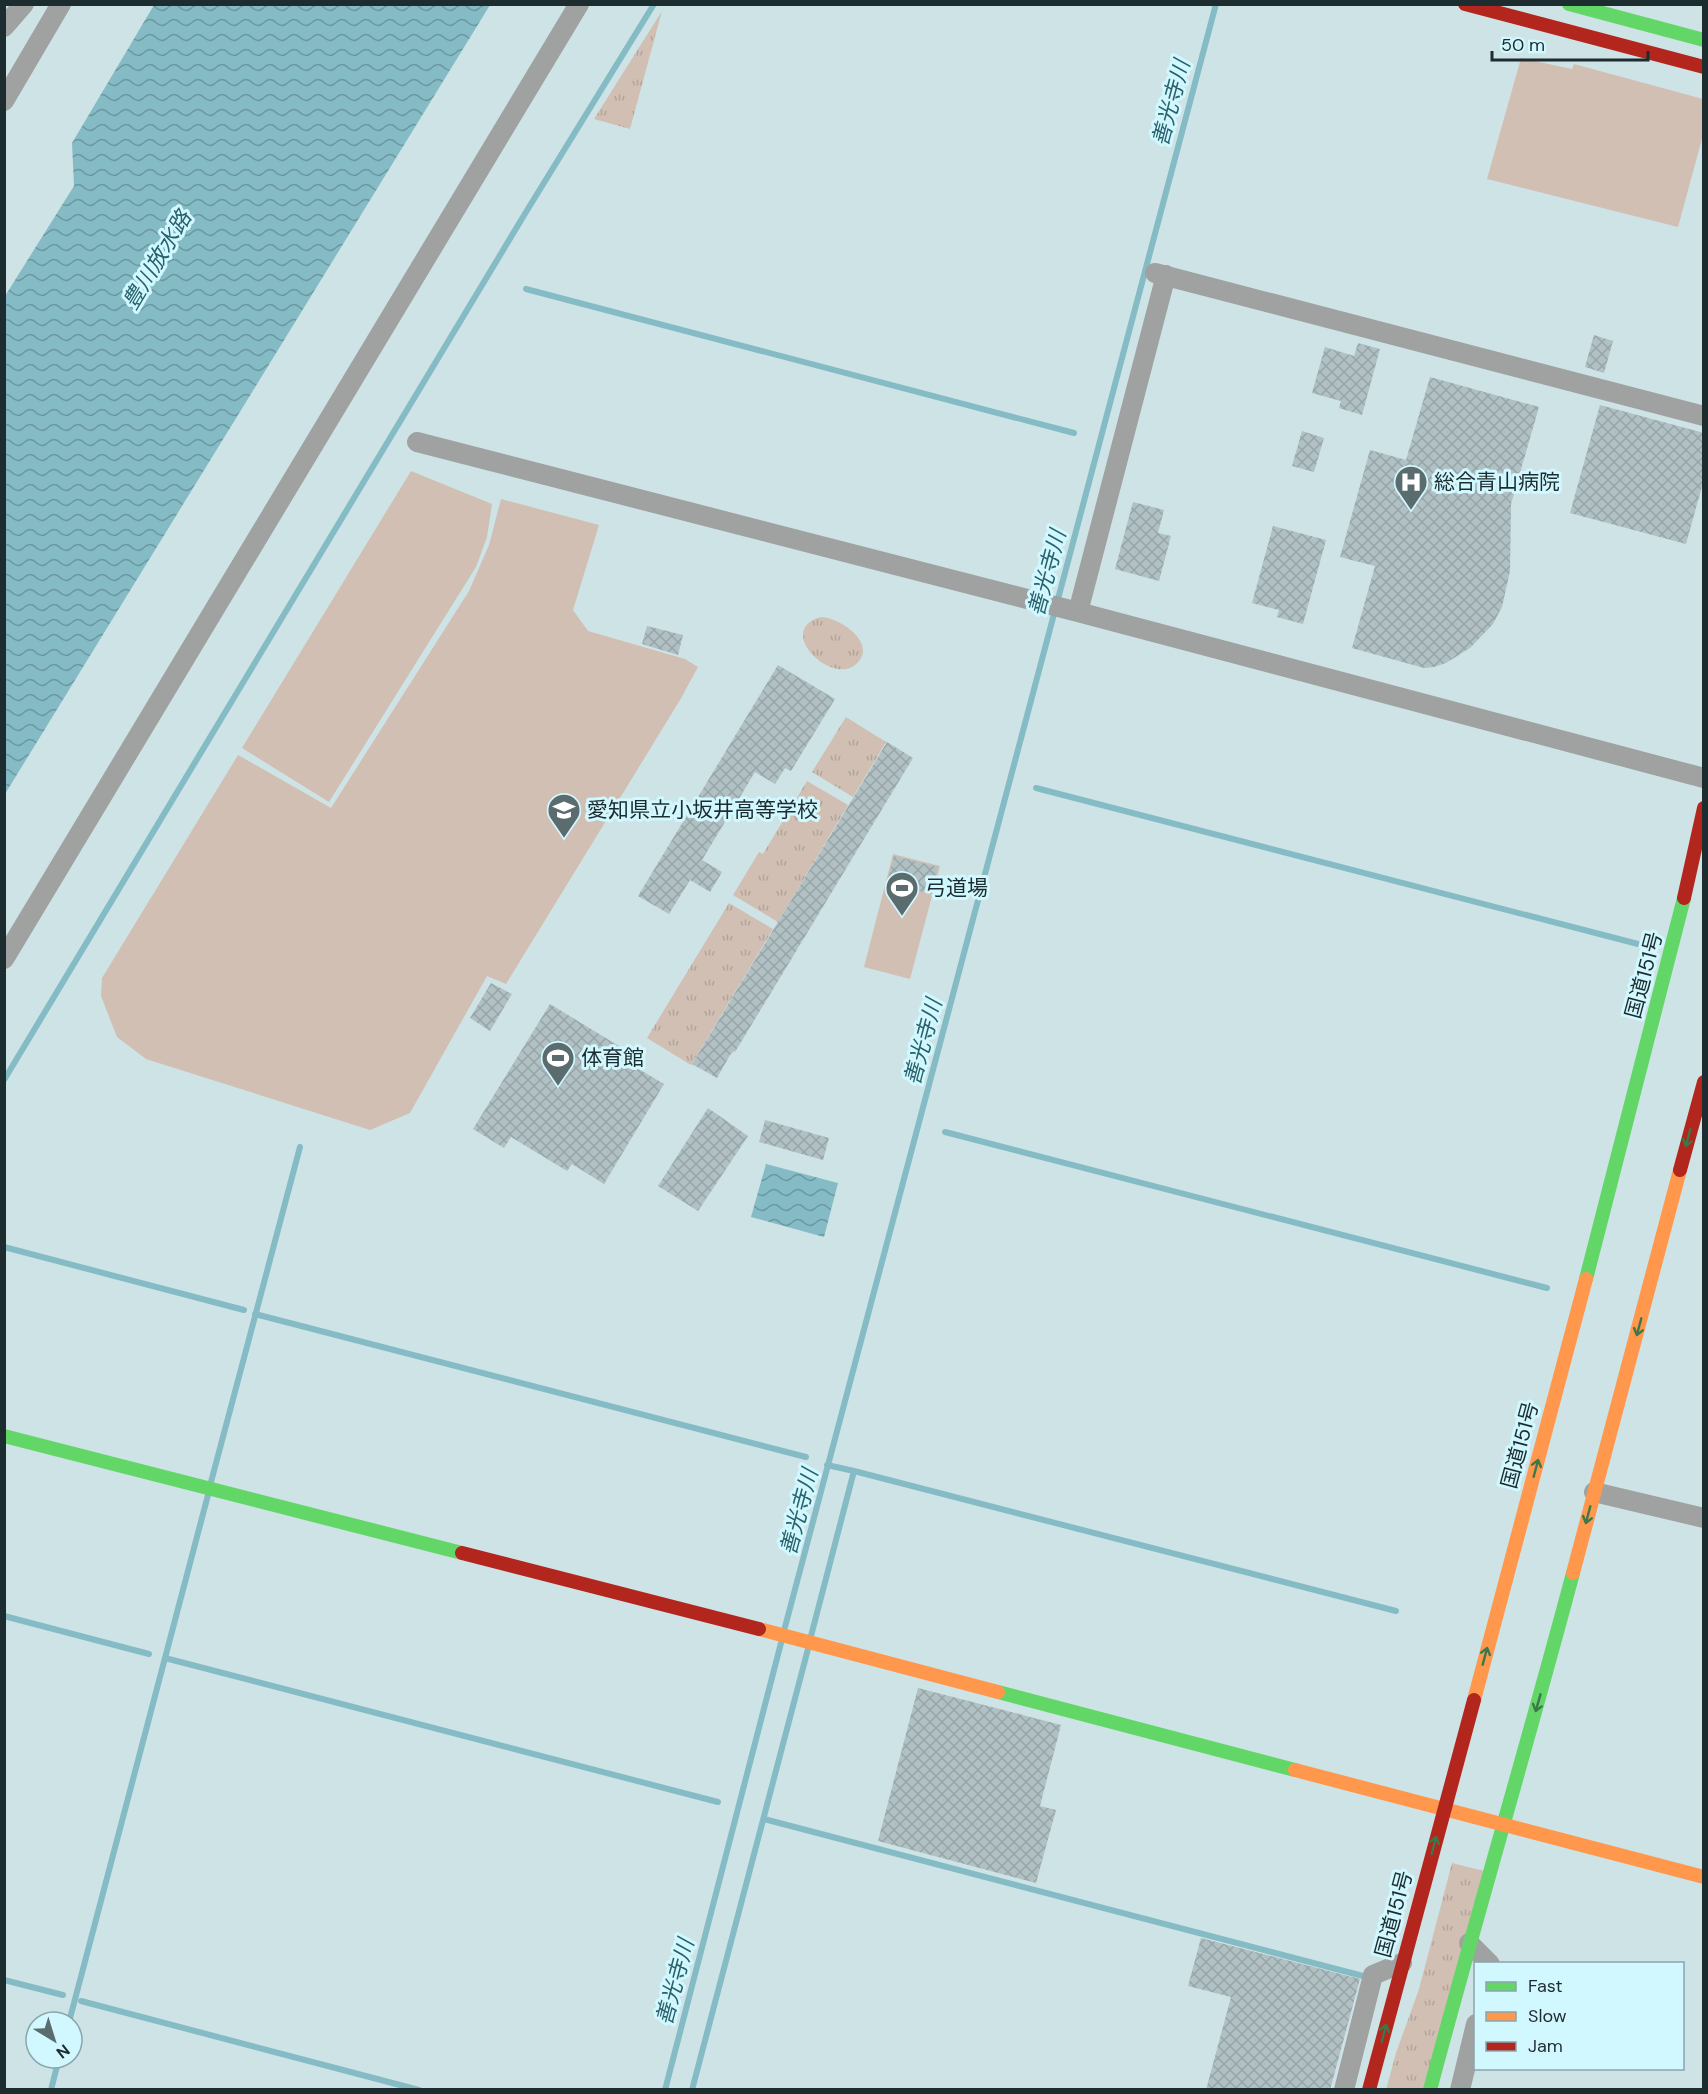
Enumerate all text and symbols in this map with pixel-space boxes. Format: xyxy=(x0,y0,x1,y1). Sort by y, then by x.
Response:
scale bar xyxy=(1492,24,1648,62)
text: 50 m xyxy=(1501,33,1545,57)
water label: 善光寺川 xyxy=(1146,55,1197,149)
water label: 豊川放水路 xyxy=(116,204,199,315)
hospital icon: 総合青山病院 xyxy=(1393,464,1429,511)
place label: 総合青山病院 xyxy=(1434,468,1560,496)
water label: 善光寺川 xyxy=(1022,525,1073,619)
school or university icon: 愛知県立小坂井高等学校 xyxy=(546,792,582,839)
place label: 愛知県立小坂井高等学校 xyxy=(587,796,818,824)
sports icon: 弓道場 xyxy=(884,870,920,917)
place label: 弓道場 xyxy=(925,874,988,902)
street label: 国道151号 xyxy=(1619,928,1669,1022)
water label: 善光寺川 xyxy=(898,994,949,1088)
sports icon: 体育館 xyxy=(540,1040,576,1087)
place label: 体育館 xyxy=(581,1044,644,1072)
one-way arrow xyxy=(1682,1128,1694,1147)
one-way arrow xyxy=(1632,1317,1644,1336)
street label: 国道151号 xyxy=(1495,1398,1545,1492)
one-way arrow xyxy=(1531,1459,1542,1478)
water label: 善光寺川 xyxy=(774,1464,825,1558)
one-way arrow xyxy=(1582,1505,1594,1524)
one-way arrow xyxy=(1480,1647,1492,1666)
one-way arrow xyxy=(1532,1693,1543,1712)
one-way arrow xyxy=(1429,1835,1441,1854)
street label: 国道151号 xyxy=(1369,1867,1419,1961)
water label: 善光寺川 xyxy=(650,1934,701,2028)
legend xyxy=(1474,1962,1684,2070)
text: Fast xyxy=(1528,1974,1563,1998)
text: Slow xyxy=(1528,2004,1567,2028)
north arrow xyxy=(24,2010,84,2070)
one-way arrow xyxy=(1378,2024,1390,2043)
text: Jam xyxy=(1528,2034,1563,2058)
text: N xyxy=(52,2040,74,2063)

